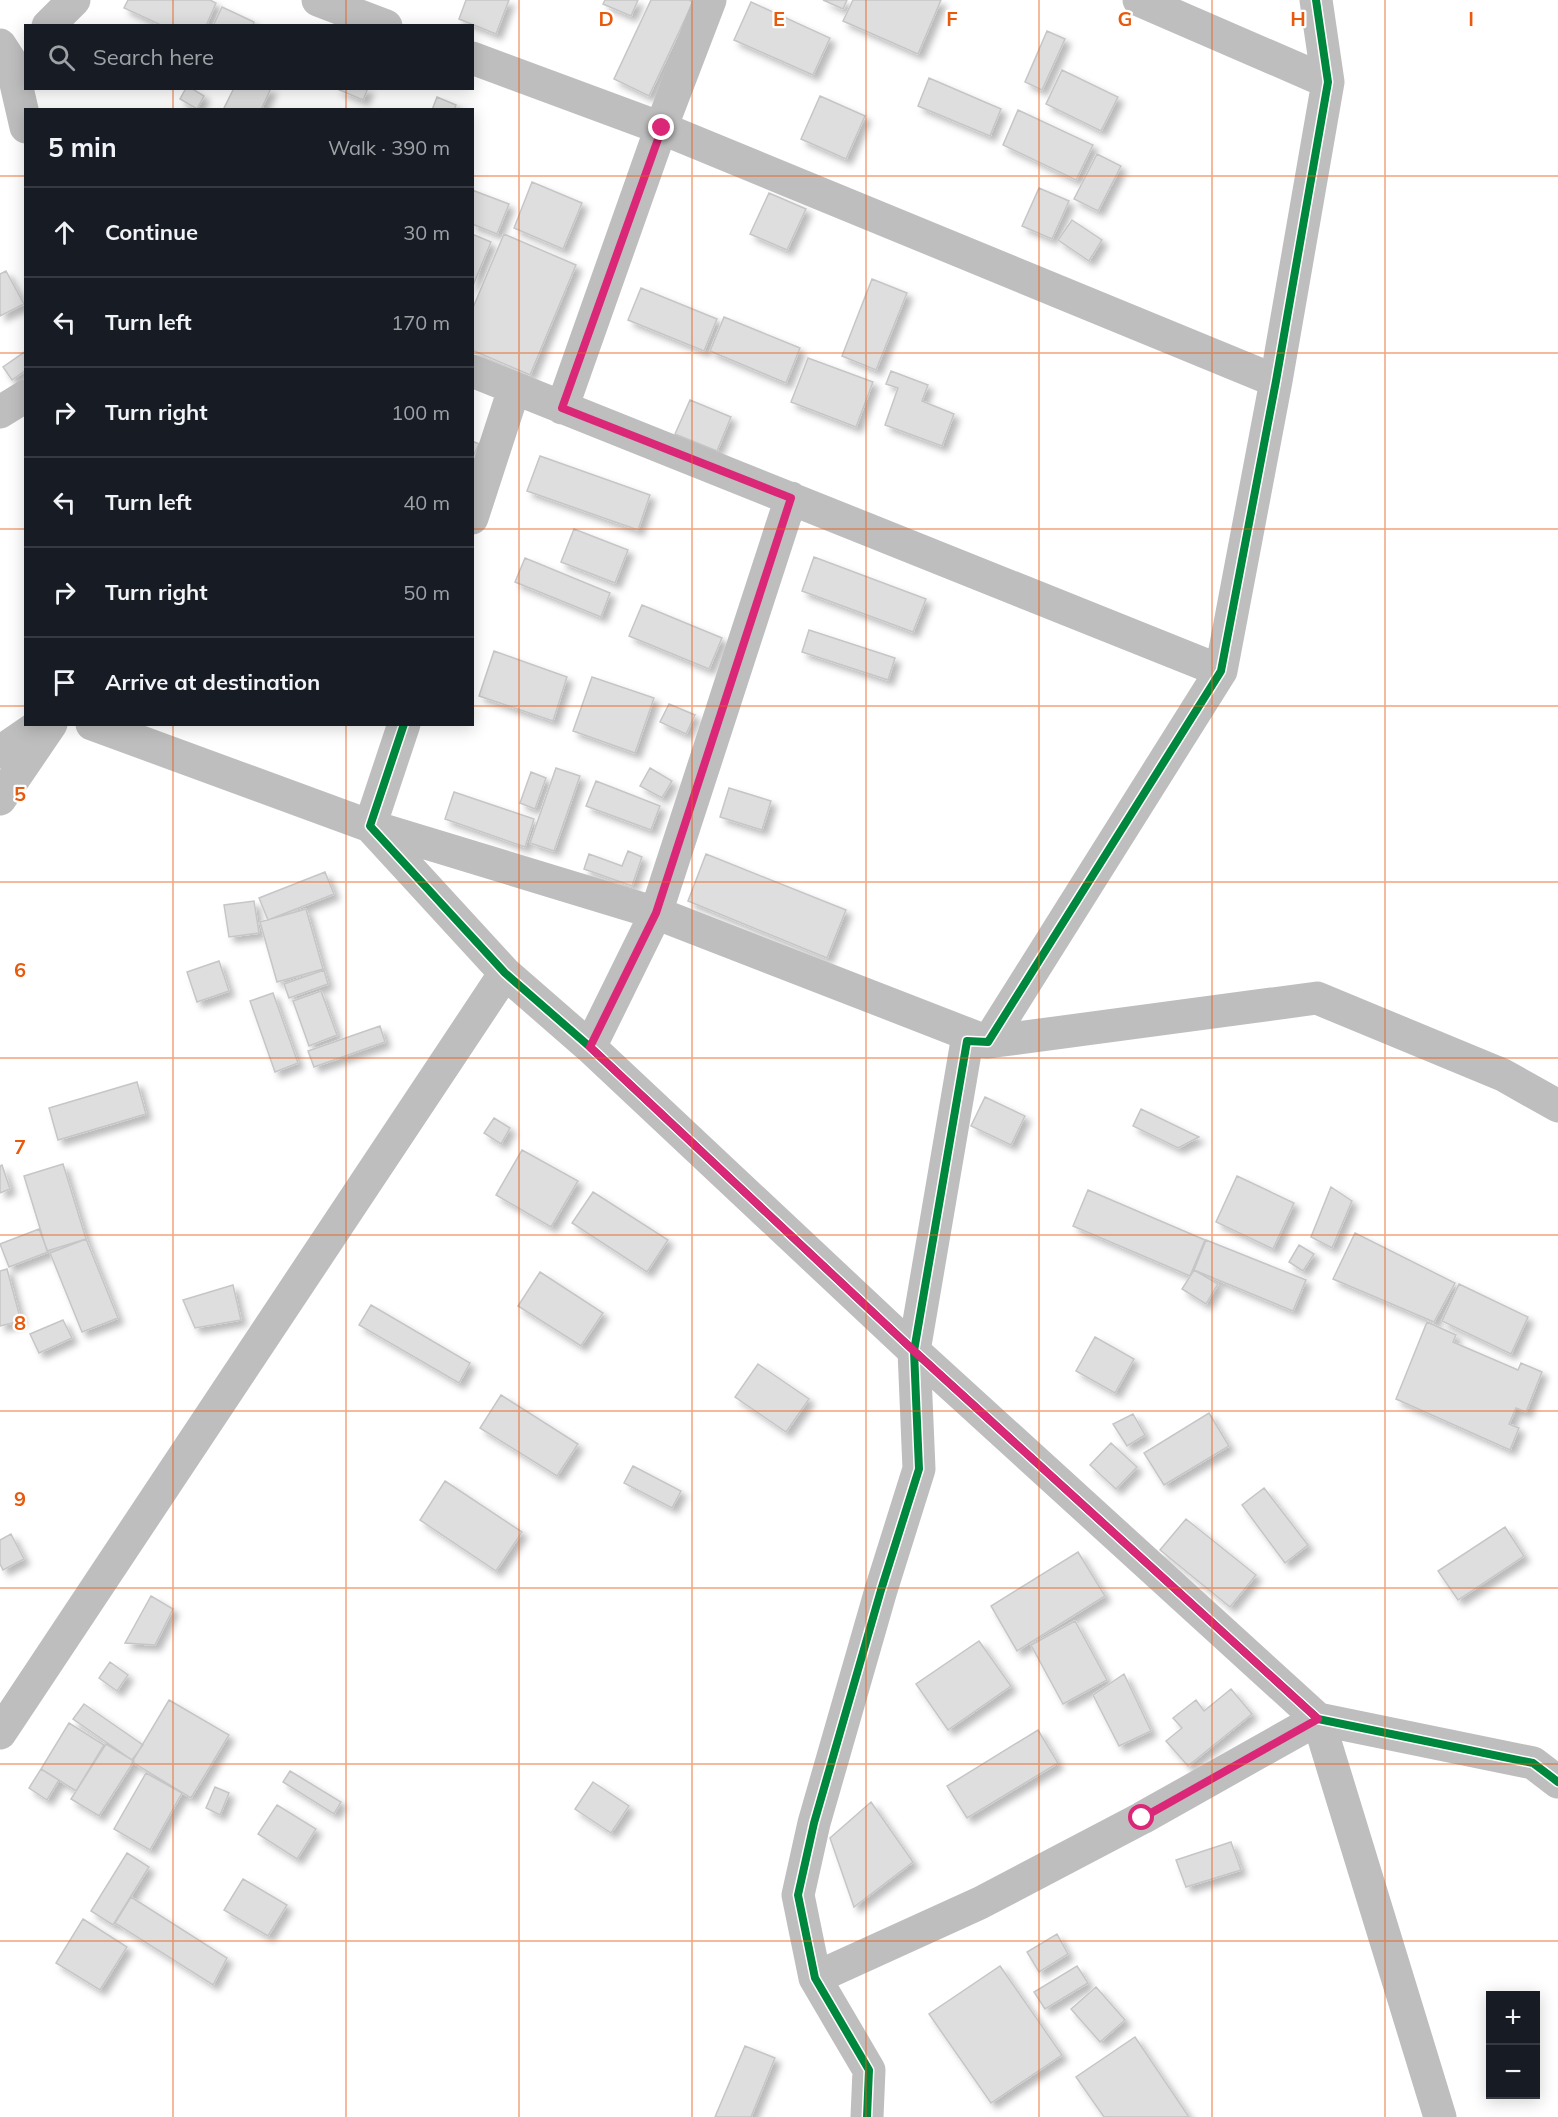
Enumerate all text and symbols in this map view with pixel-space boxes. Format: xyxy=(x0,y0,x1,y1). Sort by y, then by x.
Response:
text: D xyxy=(598,6,614,31)
text: E xyxy=(773,6,785,31)
text: F xyxy=(946,6,958,31)
text: G xyxy=(1118,6,1132,31)
text: H xyxy=(1290,6,1306,31)
text: I xyxy=(1468,6,1474,31)
search box xyxy=(24,24,474,90)
icon: search xyxy=(45,41,78,74)
text: Search here xyxy=(93,43,214,71)
route end xyxy=(648,114,674,140)
text: 5 min xyxy=(48,131,117,164)
text: Walk · 390 m xyxy=(328,135,450,160)
icon: ahead xyxy=(48,216,81,249)
text: Continue xyxy=(105,218,198,246)
text: 30 m xyxy=(403,220,450,245)
icon: left xyxy=(48,306,81,339)
text: Turn left xyxy=(105,308,192,336)
text: 170 m xyxy=(391,310,450,335)
icon: right xyxy=(48,396,81,429)
text: Turn right xyxy=(105,398,208,426)
text: 100 m xyxy=(391,400,450,425)
icon: left xyxy=(48,486,81,519)
text: Turn left xyxy=(105,488,192,516)
text: 40 m xyxy=(403,490,450,515)
icon: right xyxy=(48,576,81,609)
text: Turn right xyxy=(105,578,208,606)
text: 50 m xyxy=(403,580,450,605)
icon: arrive xyxy=(48,666,81,699)
text: Arrive at destination xyxy=(105,668,320,696)
text: 5 xyxy=(14,781,26,806)
text: 6 xyxy=(14,957,26,982)
text: 7 xyxy=(14,1134,26,1159)
text: 8 xyxy=(14,1310,26,1335)
text: 9 xyxy=(14,1486,26,1511)
route start xyxy=(1128,1804,1154,1830)
map controls xyxy=(1486,1991,1540,2099)
button: + xyxy=(1486,1991,1540,2045)
button: − xyxy=(1486,2045,1540,2099)

